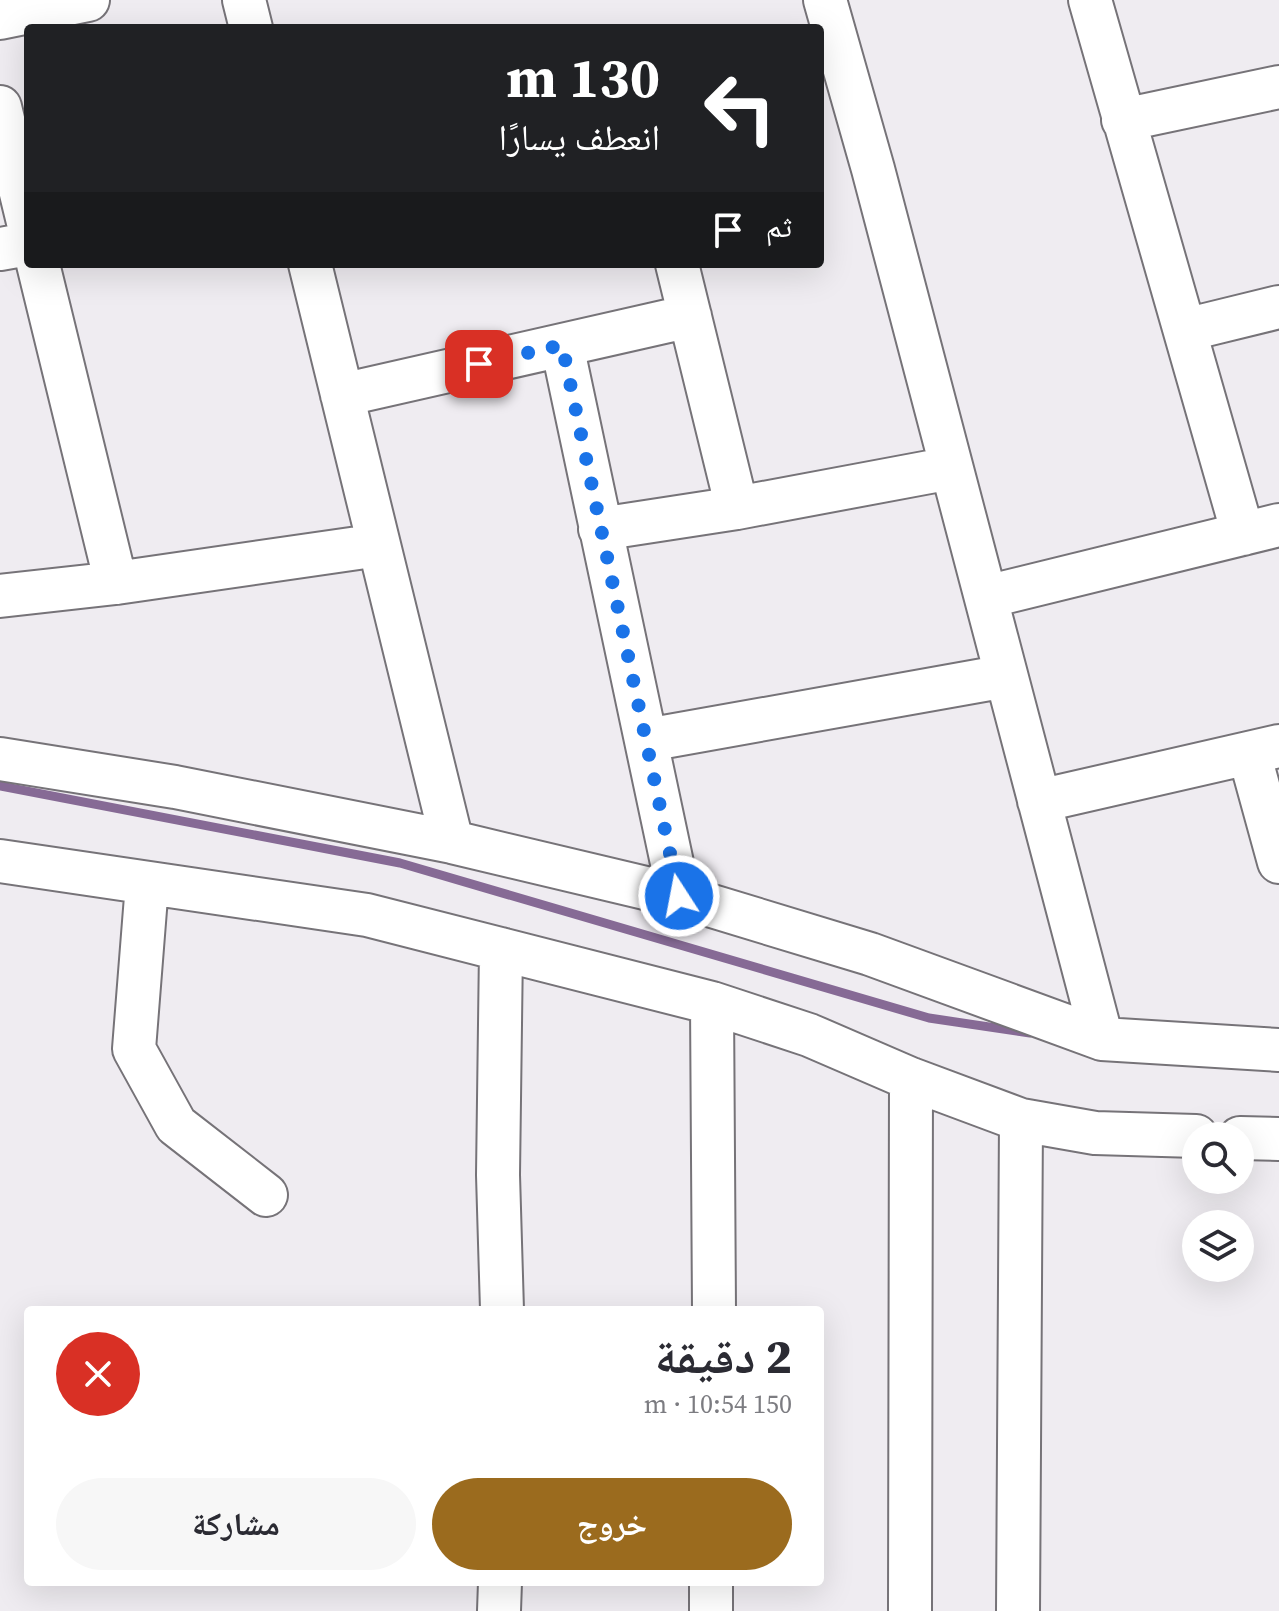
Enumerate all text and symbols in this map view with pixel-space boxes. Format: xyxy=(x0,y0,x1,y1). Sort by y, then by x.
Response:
text: 130 m xyxy=(506,39,660,116)
icon: left xyxy=(688,56,792,160)
text: انعطف يسارًا xyxy=(498,113,660,162)
text: ثم xyxy=(766,206,792,247)
icon: arrive xyxy=(706,208,750,252)
pin xyxy=(445,330,513,398)
icon: arrive xyxy=(457,342,501,386)
position arrow xyxy=(637,854,721,938)
map controls xyxy=(1182,1122,1254,1282)
button: search xyxy=(1182,1122,1254,1194)
button: layers xyxy=(1182,1210,1254,1282)
text: 2 دقيقة xyxy=(655,1323,792,1389)
button: close xyxy=(56,1332,140,1416)
text: 150 m · 10:54 xyxy=(644,1386,792,1422)
button: مشاركة xyxy=(56,1478,416,1570)
button: خروج xyxy=(432,1478,792,1570)

